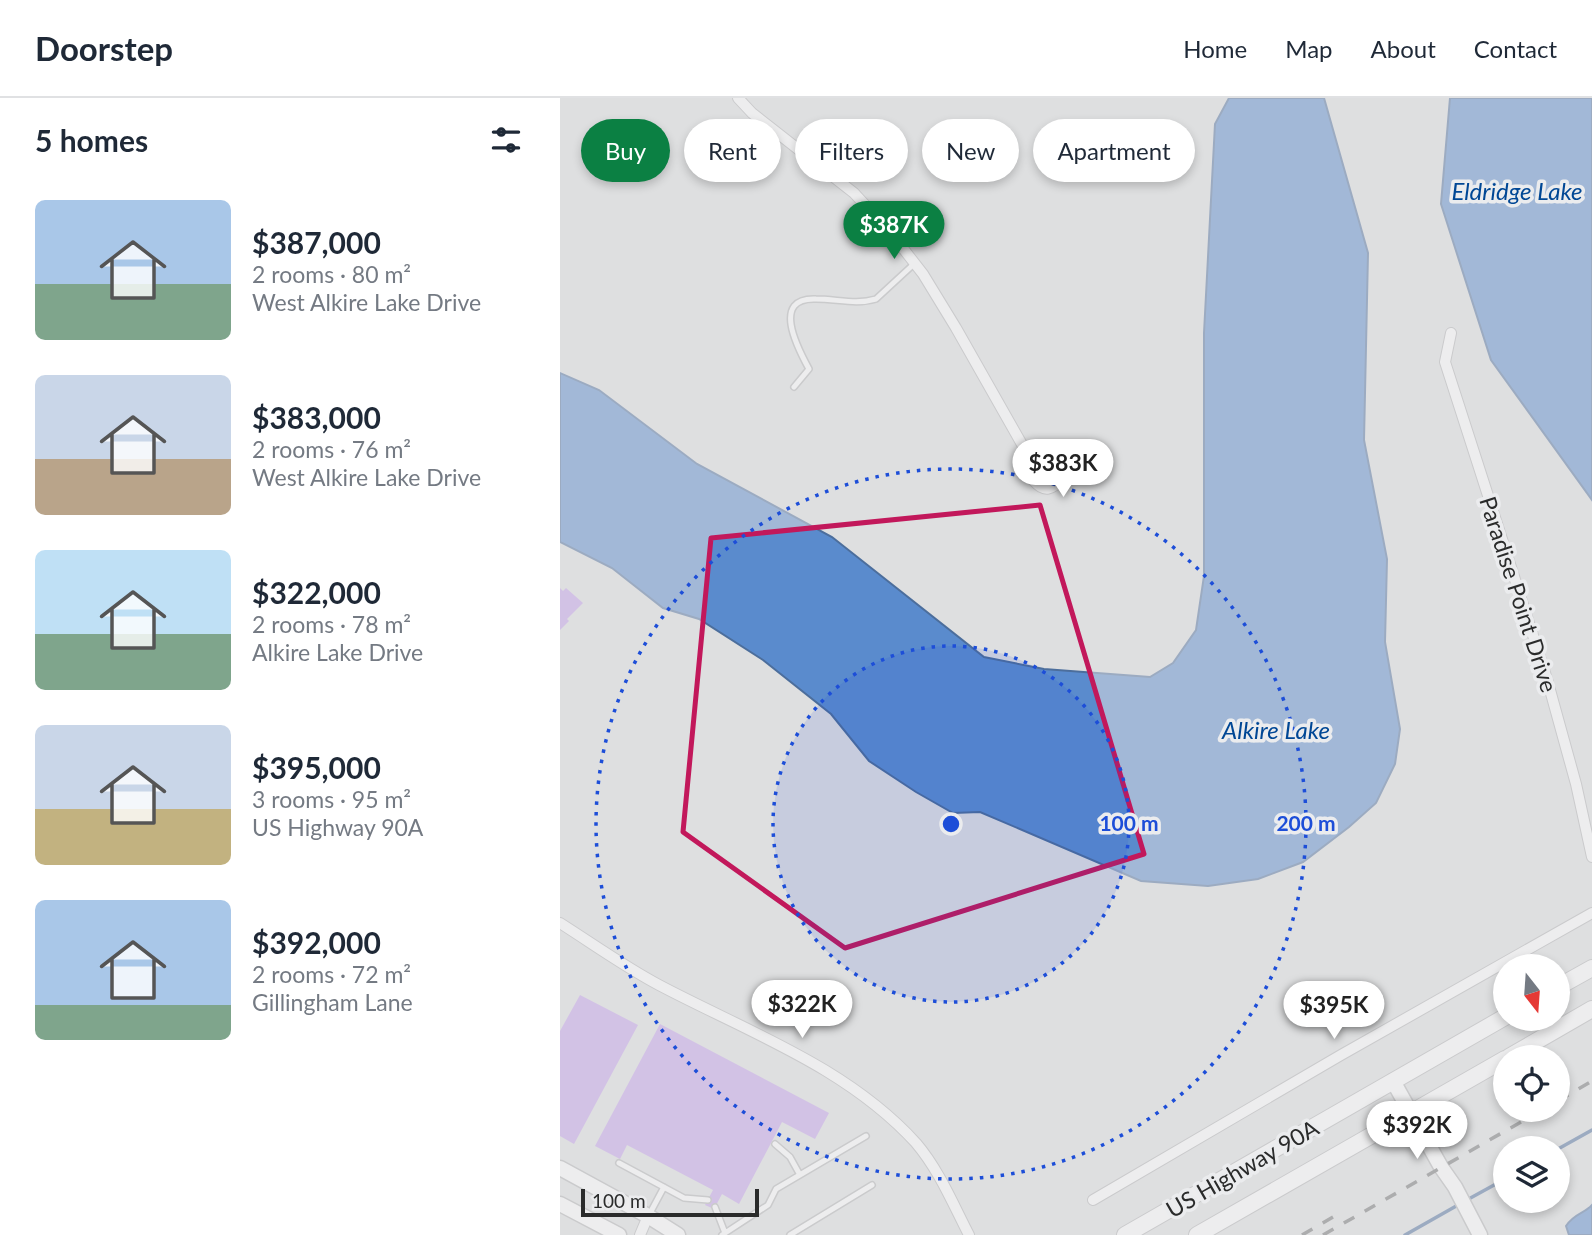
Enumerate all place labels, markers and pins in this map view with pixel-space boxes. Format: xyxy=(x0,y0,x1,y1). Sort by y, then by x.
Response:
pin: $387K xyxy=(845,202,943,261)
pin: $383K xyxy=(1014,440,1112,499)
centre of rings xyxy=(939,812,963,836)
pin: $322K xyxy=(753,981,851,1040)
pin: $395K xyxy=(1285,982,1383,1041)
pin: $392K xyxy=(1368,1102,1466,1161)

